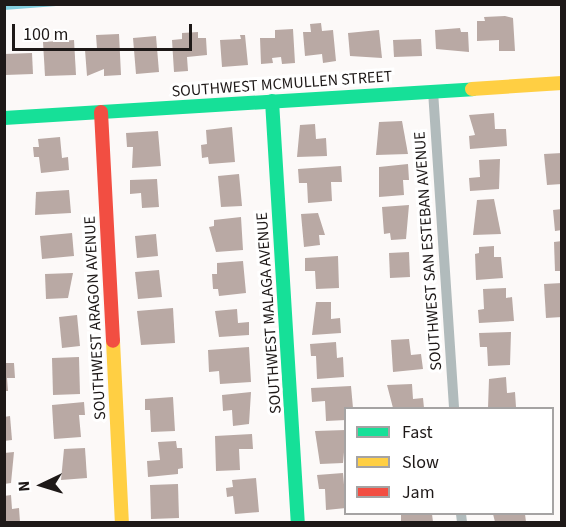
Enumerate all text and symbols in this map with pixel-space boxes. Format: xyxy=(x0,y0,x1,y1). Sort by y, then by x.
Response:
scale bar xyxy=(15,12,195,50)
text: 100 m xyxy=(23,22,68,47)
street label: SOUTHWEST MCMULLEN STREET xyxy=(171,67,393,101)
street label: SOUTHWEST SAN ESTEBAN AVENUE xyxy=(410,131,446,371)
street label: SOUTHWEST MALAGA AVENUE xyxy=(252,212,286,414)
street label: SOUTHWEST ARAGON AVENUE xyxy=(80,216,110,420)
legend xyxy=(344,407,554,515)
text: Fast xyxy=(402,420,433,445)
text: Slow xyxy=(402,450,439,475)
north arrow xyxy=(12,455,72,515)
text: N xyxy=(13,480,35,492)
text: Jam xyxy=(402,480,435,505)

